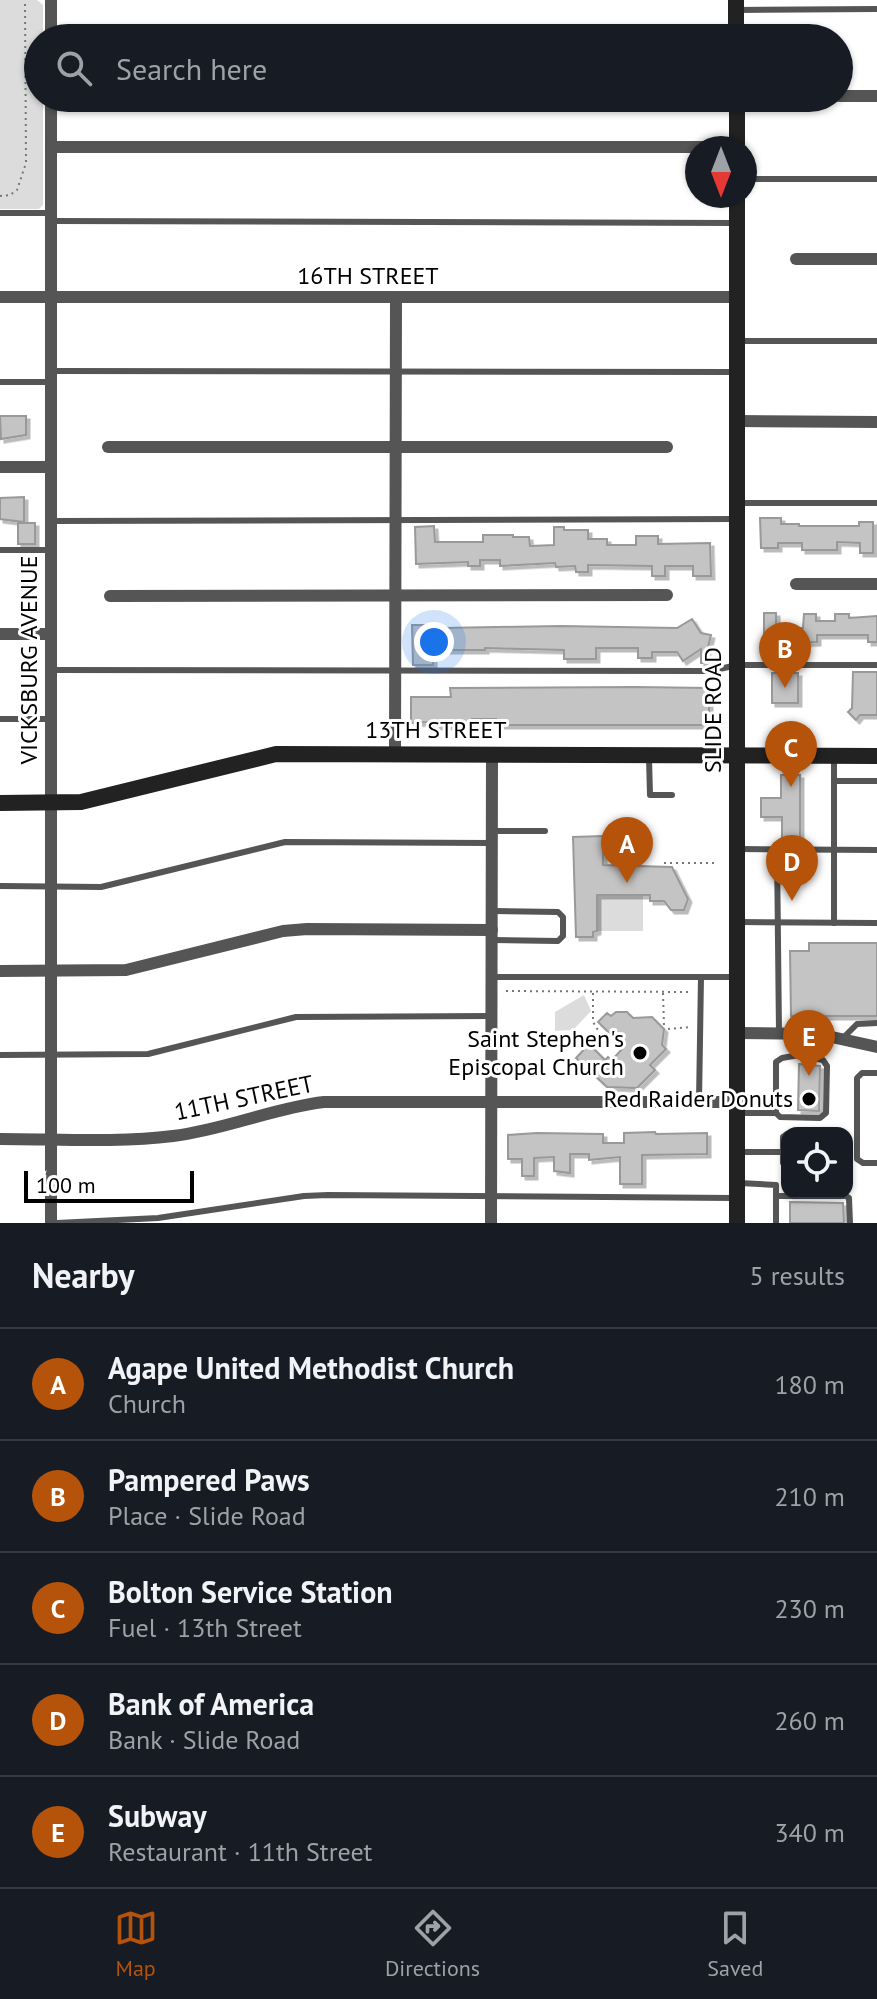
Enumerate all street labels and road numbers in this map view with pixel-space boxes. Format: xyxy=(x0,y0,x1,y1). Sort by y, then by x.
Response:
street label: 16TH STREET xyxy=(297,260,439,291)
street label: VICKSBURG AVENUE xyxy=(13,555,44,766)
street label: SLIDE ROAD xyxy=(697,647,728,773)
street label: 13TH STREET xyxy=(365,714,507,745)
street label: 11TH STREET xyxy=(172,1068,316,1127)

